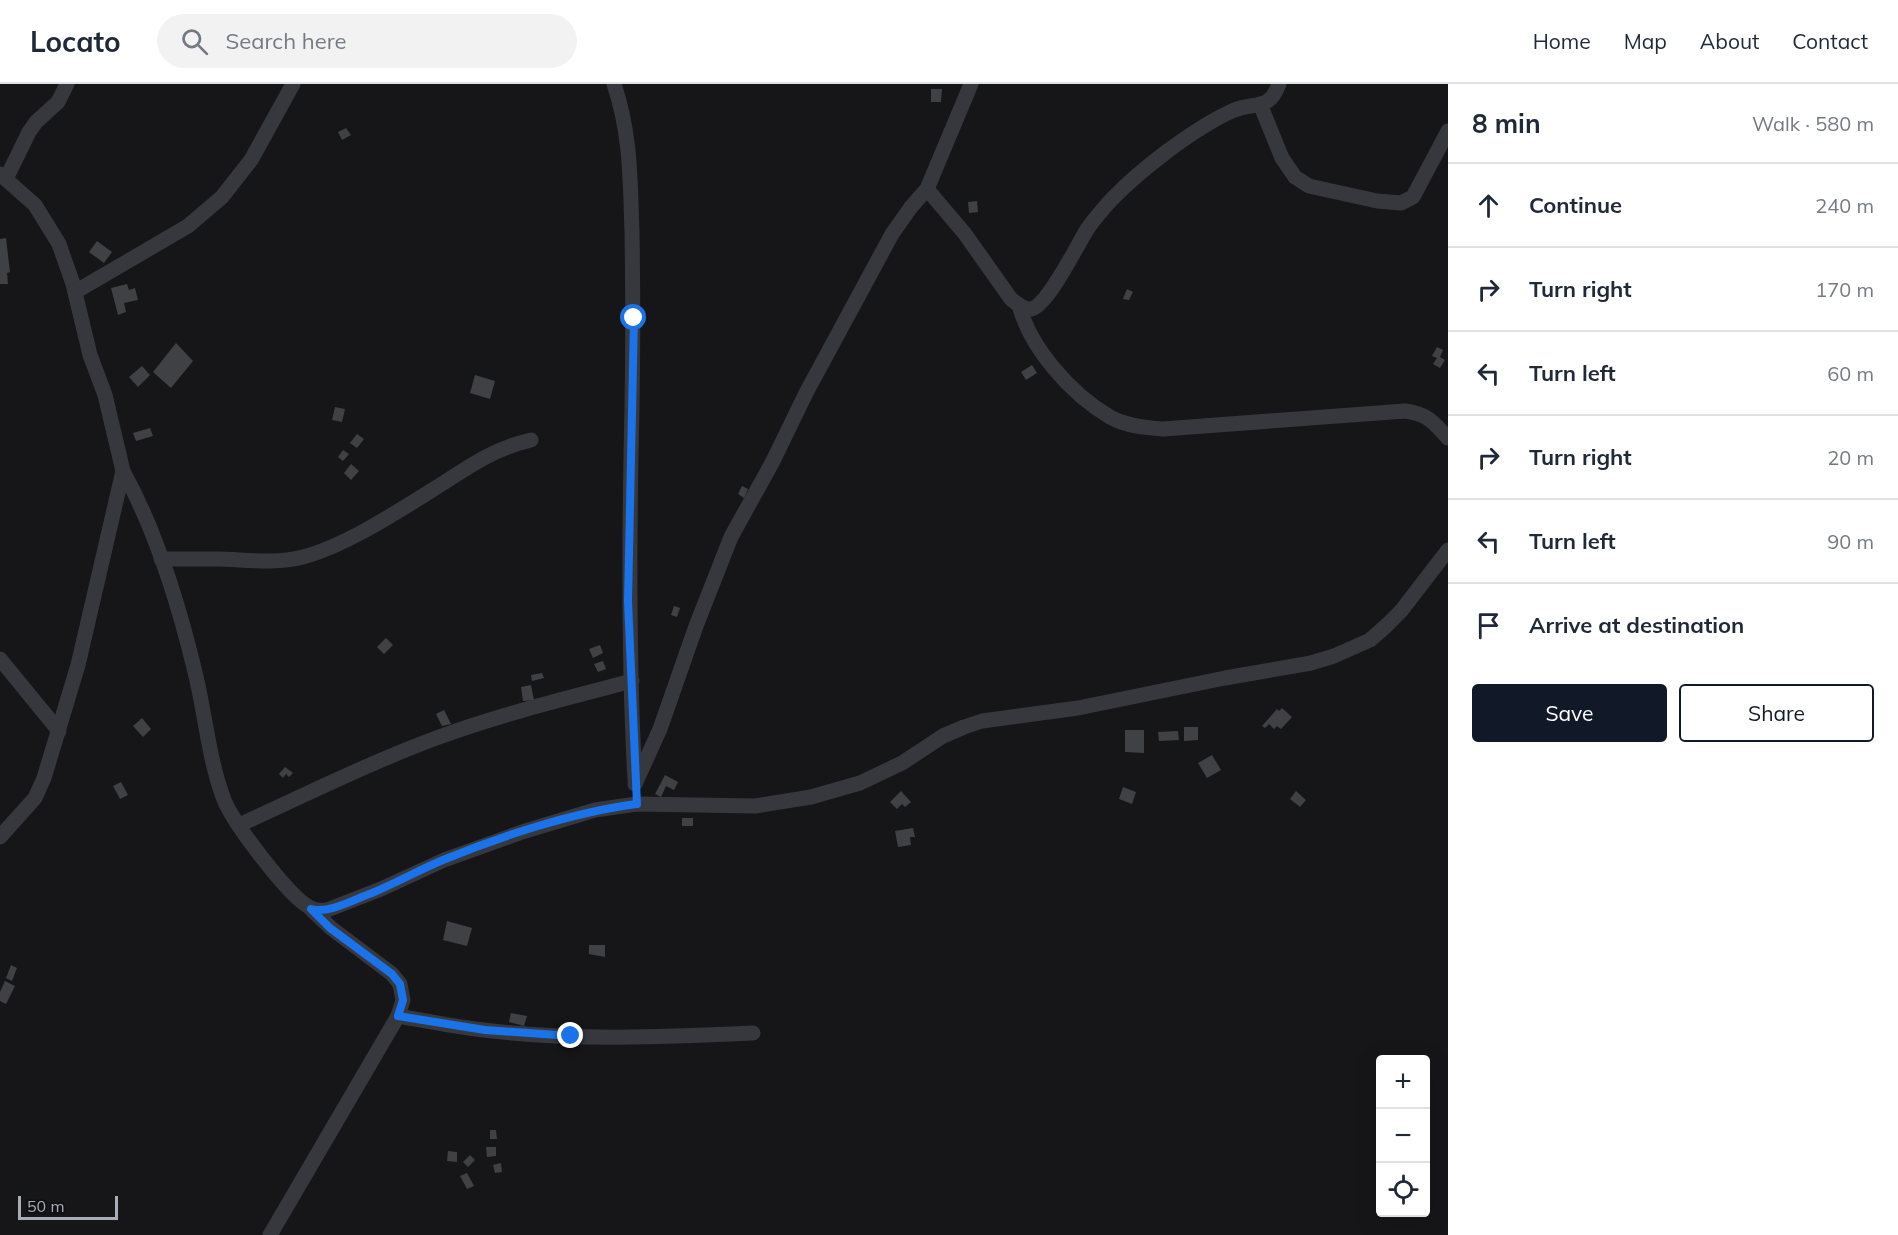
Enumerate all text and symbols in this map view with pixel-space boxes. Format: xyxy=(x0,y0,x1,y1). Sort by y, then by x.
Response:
search box xyxy=(157,14,577,68)
text: Locato xyxy=(30,24,121,59)
icon: search xyxy=(178,25,211,58)
text: Search here xyxy=(226,27,346,55)
text: Home xyxy=(1533,28,1591,54)
text: Map xyxy=(1624,28,1667,54)
text: About xyxy=(1700,28,1759,54)
text: Contact xyxy=(1792,28,1868,54)
text: 8 min xyxy=(1472,107,1541,140)
text: Walk · 580 m xyxy=(1752,111,1874,136)
icon: ahead xyxy=(1472,189,1505,222)
text: Continue xyxy=(1529,191,1622,219)
text: 240 m xyxy=(1815,193,1874,218)
icon: right xyxy=(1472,273,1505,306)
text: Turn right xyxy=(1529,275,1632,303)
text: 170 m xyxy=(1815,277,1874,302)
route start xyxy=(620,304,646,330)
icon: left xyxy=(1472,357,1505,390)
text: Turn left xyxy=(1529,359,1616,387)
text: 60 m xyxy=(1827,361,1874,386)
icon: right xyxy=(1472,441,1505,474)
text: Turn right xyxy=(1529,443,1632,471)
text: 20 m xyxy=(1827,445,1874,470)
icon: left xyxy=(1472,525,1505,558)
text: Turn left xyxy=(1529,527,1616,555)
text: 90 m xyxy=(1827,529,1874,554)
icon: arrive xyxy=(1472,609,1505,642)
text: Arrive at destination xyxy=(1529,611,1744,639)
button: Save xyxy=(1472,684,1667,742)
button: Share xyxy=(1679,684,1874,742)
route end xyxy=(557,1022,583,1048)
map controls xyxy=(1376,1055,1430,1217)
button: + xyxy=(1376,1055,1430,1109)
button: − xyxy=(1376,1109,1430,1163)
button: locate xyxy=(1376,1163,1430,1217)
scale bar xyxy=(18,1193,118,1220)
text: 50 m xyxy=(27,1196,64,1216)

